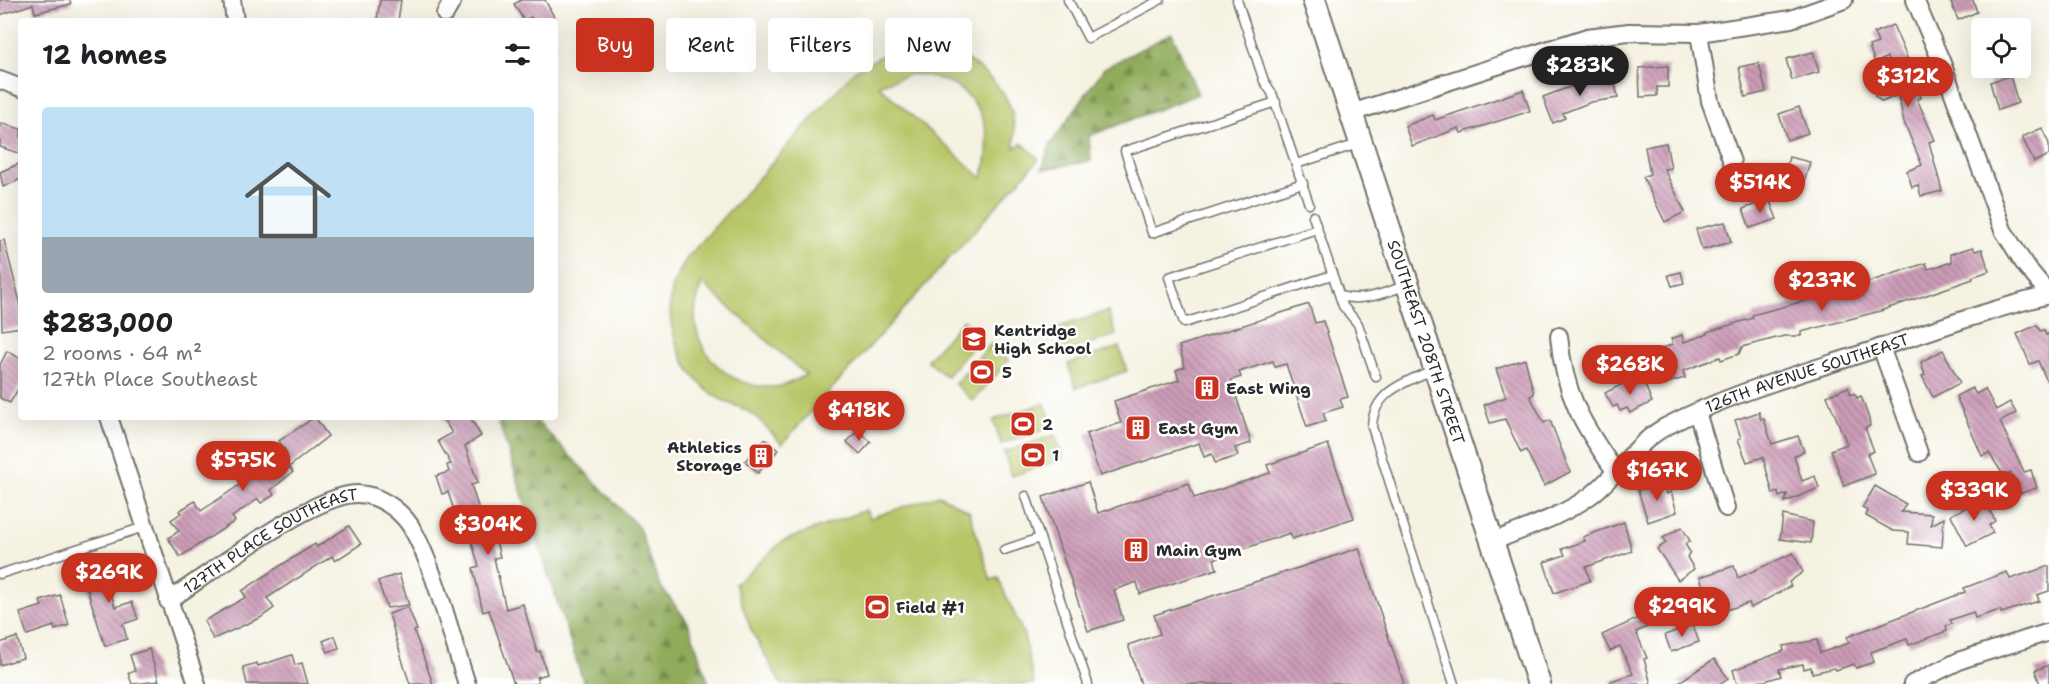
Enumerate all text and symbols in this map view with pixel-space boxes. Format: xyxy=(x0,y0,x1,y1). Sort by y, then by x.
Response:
chip: Buy xyxy=(576,18,654,72)
chip: Rent xyxy=(666,18,756,72)
chip: Filters xyxy=(768,18,873,72)
chip: New xyxy=(885,18,972,72)
map controls xyxy=(1971,18,2031,78)
button: locate xyxy=(1971,18,2031,78)
text: 12 homes xyxy=(42,37,167,72)
icon: filters xyxy=(501,38,534,71)
pin: $283K xyxy=(1538,46,1622,97)
text: $283K xyxy=(1546,52,1614,78)
pin: $312K xyxy=(1866,57,1950,108)
text: $312K xyxy=(1877,63,1939,89)
icon: home xyxy=(234,146,342,254)
pin: $514K xyxy=(1718,163,1802,214)
text: $514K xyxy=(1729,169,1791,195)
street label: SOUTHEAST 208TH STREET xyxy=(1383,237,1470,447)
pin: $237K xyxy=(1780,261,1864,312)
text: $237K xyxy=(1788,267,1856,293)
text: $283,000 xyxy=(42,305,173,340)
place label: Kentridge High School xyxy=(994,320,1092,359)
school or university icon: Kentridge High School xyxy=(959,324,989,354)
street label: 126TH AVENUE SOUTHEAST xyxy=(1702,328,1912,417)
text: 2 rooms · 64 m² xyxy=(42,340,202,366)
pin: $268K xyxy=(1588,345,1672,396)
text: $268K xyxy=(1596,351,1664,377)
sports icon: 5 xyxy=(967,357,997,387)
place label: 5 xyxy=(1002,362,1012,383)
text: 127th Place Southeast xyxy=(42,366,258,392)
building icon: East Wing xyxy=(1192,373,1222,403)
place label: East Wing xyxy=(1226,378,1311,399)
pin: $418K xyxy=(817,391,901,442)
text: $418K xyxy=(827,397,891,423)
sports icon: 2 xyxy=(1008,409,1038,439)
building icon: East Gym xyxy=(1123,413,1153,443)
place label: 2 xyxy=(1042,414,1053,435)
place label: East Gym xyxy=(1158,418,1239,439)
place label: Athletics Storage xyxy=(667,437,742,476)
sports icon: 1 xyxy=(1018,440,1048,470)
pin: $575K xyxy=(201,441,285,492)
building icon: Athletics Storage xyxy=(746,441,776,471)
place label: 1 xyxy=(1052,445,1059,466)
text: $575K xyxy=(210,447,276,473)
pin: $167K xyxy=(1615,451,1699,502)
text: $167K xyxy=(1626,457,1688,483)
pin: $339K xyxy=(1932,471,2016,522)
text: $339K xyxy=(1940,477,2008,503)
street label: 127TH PLACE SOUTHEAST xyxy=(179,483,359,598)
pin: $304K xyxy=(446,505,530,556)
text: $304K xyxy=(453,511,523,537)
building icon: Main Gym xyxy=(1121,535,1151,565)
place label: Main Gym xyxy=(1156,540,1242,561)
pin: $269K xyxy=(67,553,151,604)
text: $269K xyxy=(75,559,143,585)
pin: $299K xyxy=(1640,587,1724,638)
sports icon: Field #1 xyxy=(862,592,892,622)
text: $299K xyxy=(1648,593,1716,619)
place label: Field #1 xyxy=(896,597,965,618)

